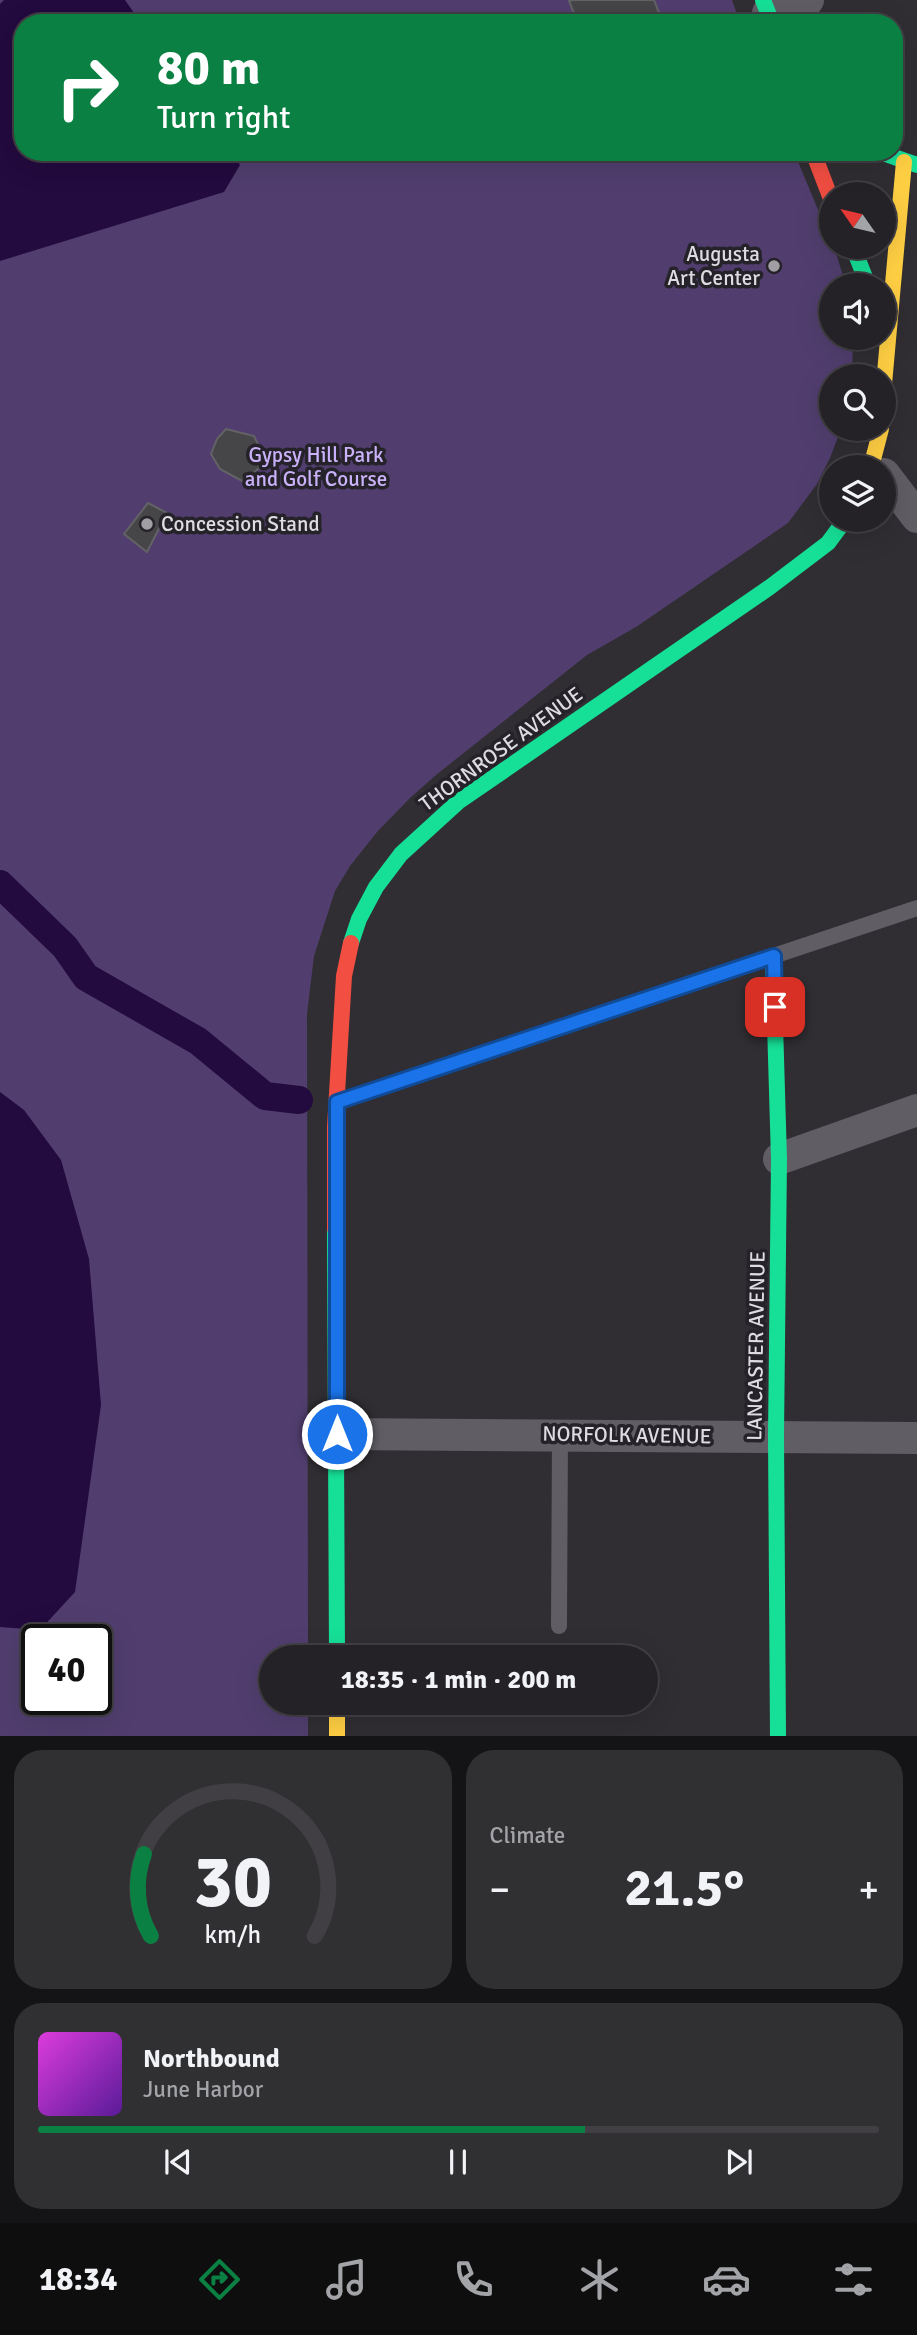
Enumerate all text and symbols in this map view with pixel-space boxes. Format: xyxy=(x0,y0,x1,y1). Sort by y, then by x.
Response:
text: 80 m xyxy=(157,38,260,98)
icon: right xyxy=(42,42,133,133)
text: Turn right xyxy=(157,98,290,137)
north arrow xyxy=(819,182,896,259)
map controls xyxy=(819,182,896,532)
place label: Augusta Art Center xyxy=(667,241,760,291)
marker: Augusta Art Center xyxy=(766,258,782,274)
button: sound xyxy=(819,273,896,350)
button: search xyxy=(819,364,896,441)
park label: Gypsy Hill Park and Golf Course xyxy=(245,442,387,492)
button: layers xyxy=(819,455,896,532)
place label: Concession Stand xyxy=(161,511,320,537)
marker: Concession Stand xyxy=(139,516,155,532)
street label: THORNROSE AVENUE xyxy=(414,681,588,817)
pin xyxy=(745,977,805,1037)
icon: arrive xyxy=(756,988,794,1026)
street label: LANCASTER AVENUE xyxy=(741,1251,771,1441)
position arrow xyxy=(300,1397,374,1471)
street label: NORFOLK AVENUE xyxy=(542,1421,712,1449)
speed limit sign: 40 xyxy=(21,1624,112,1715)
text: 18:35 · 1 min · 200 m xyxy=(341,1664,576,1696)
text: Climate xyxy=(490,1821,565,1850)
text: 30 xyxy=(193,1838,272,1927)
text: 21.5° xyxy=(624,1856,744,1920)
text: − xyxy=(490,1866,510,1913)
text: + xyxy=(858,1866,879,1913)
text: km/h xyxy=(204,1918,261,1949)
text: Northbound xyxy=(143,2043,280,2075)
text: June Harbor xyxy=(143,2075,263,2104)
icon: previous xyxy=(159,2143,197,2181)
icon: pause xyxy=(439,2143,477,2181)
icon: next xyxy=(720,2143,758,2181)
icon: directions xyxy=(195,2255,244,2304)
icon: music xyxy=(322,2255,371,2304)
icon: phone xyxy=(449,2255,498,2304)
icon: climate xyxy=(575,2255,624,2304)
icon: car xyxy=(702,2255,751,2304)
icon: filters xyxy=(829,2255,878,2304)
text: 18:34 xyxy=(39,2260,117,2299)

